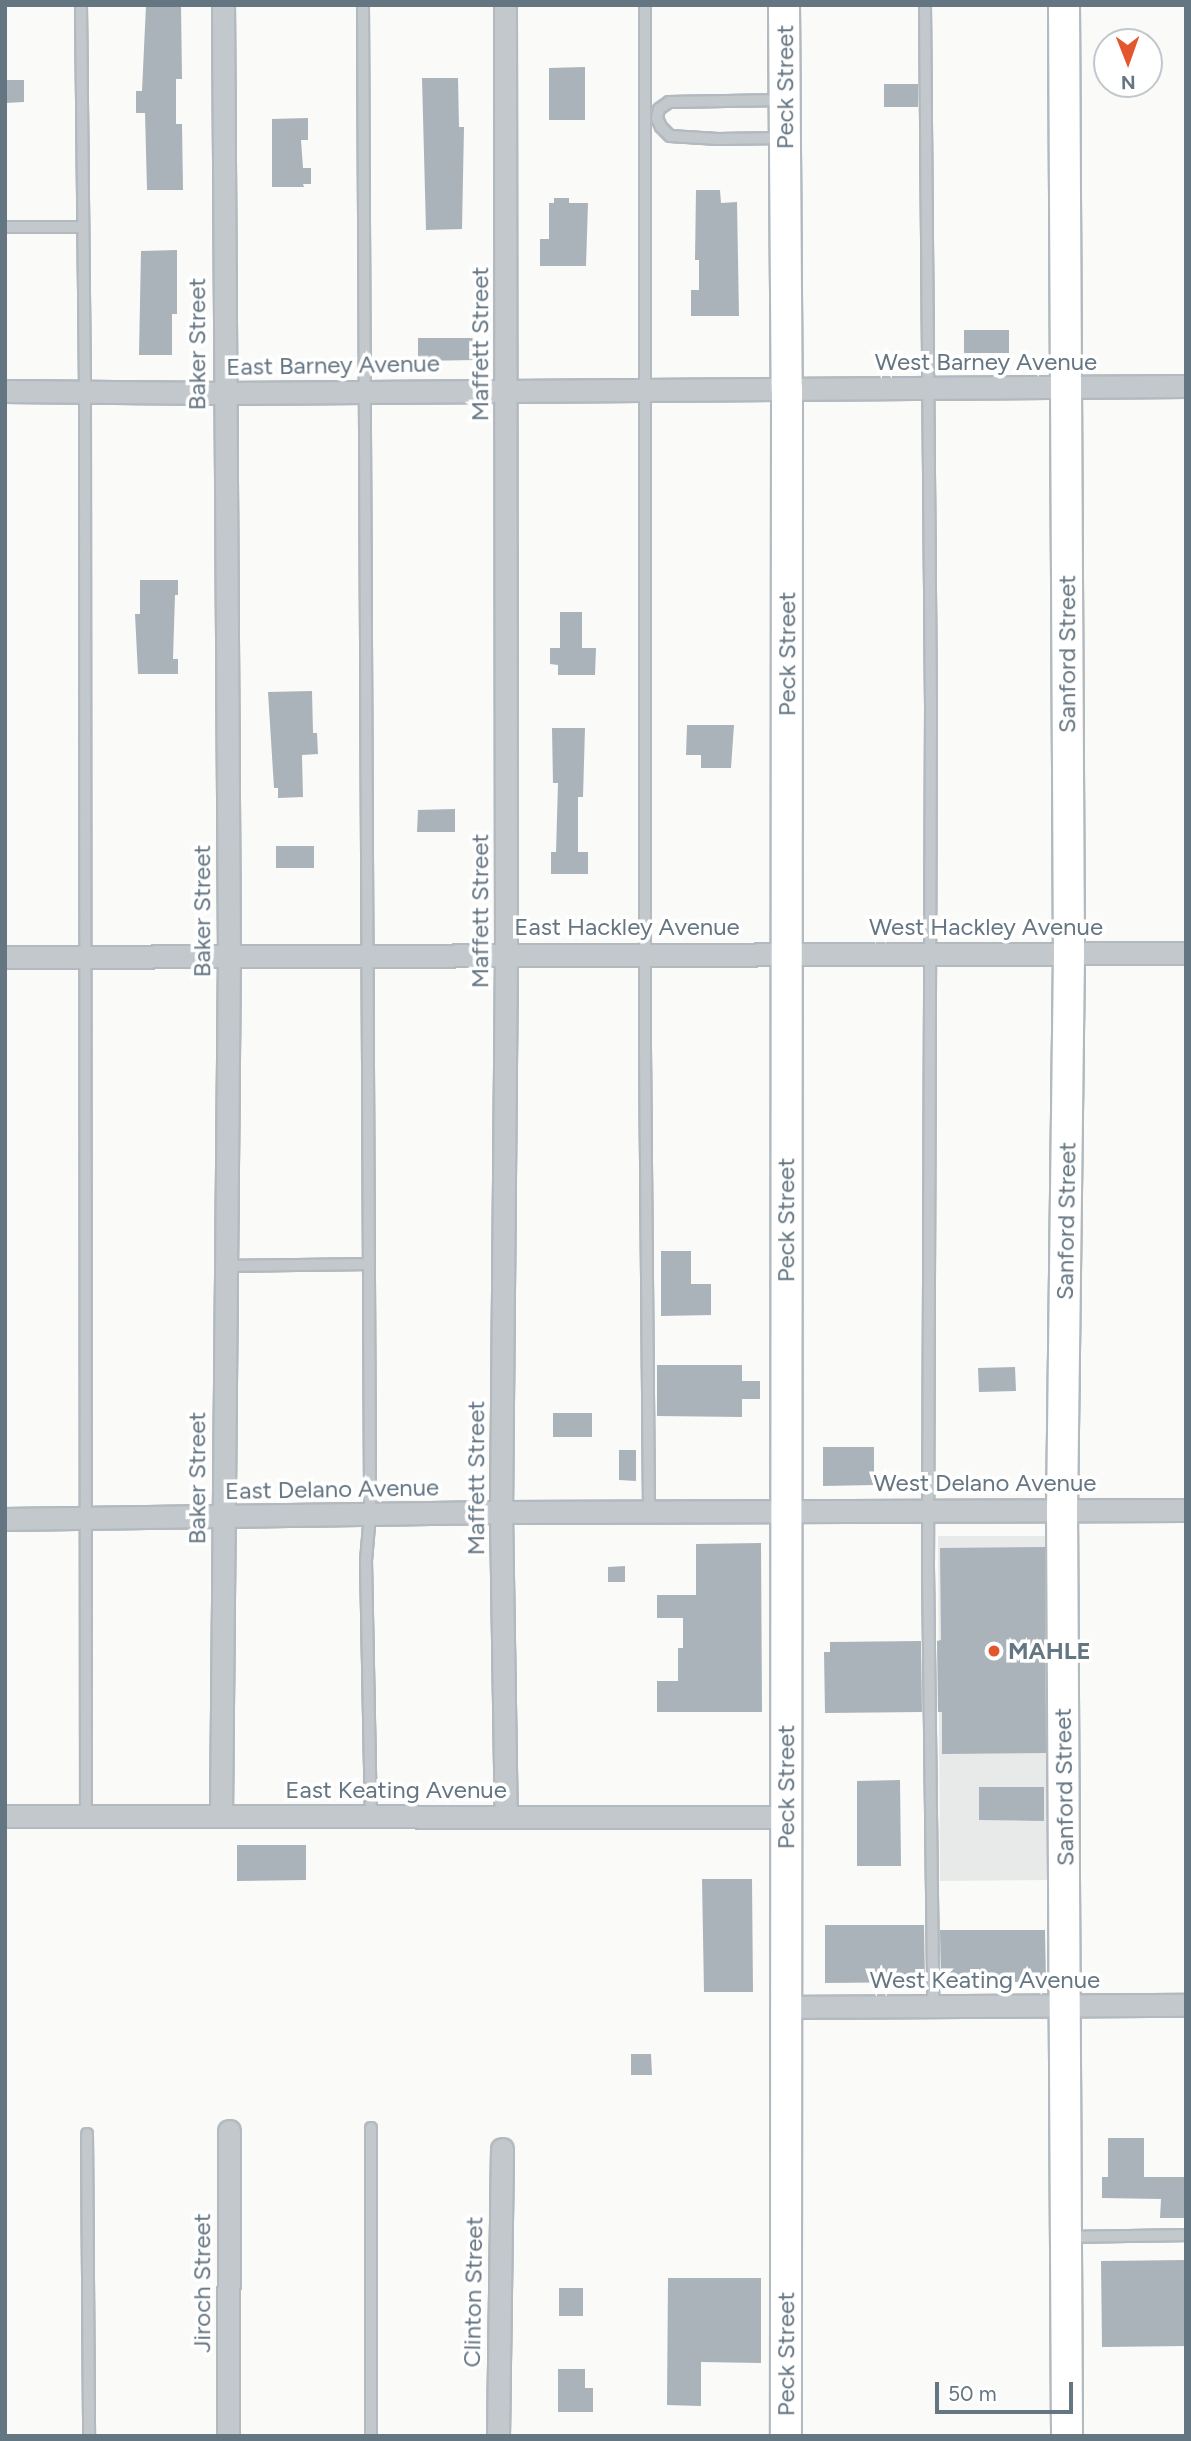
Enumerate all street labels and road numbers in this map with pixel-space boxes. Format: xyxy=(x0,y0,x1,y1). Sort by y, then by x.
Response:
street label: Peck Street xyxy=(771,25,799,149)
street label: Maffett Street xyxy=(466,267,494,421)
street label: Baker Street xyxy=(183,278,211,410)
street label: West Barney Avenue xyxy=(875,348,1097,376)
street label: East Barney Avenue xyxy=(226,349,440,381)
street label: Sanford Street xyxy=(1053,575,1081,733)
street label: Peck Street xyxy=(773,592,801,716)
street label: Maffett Street xyxy=(466,834,494,988)
street label: Baker Street xyxy=(188,845,216,977)
street label: East Hackley Avenue xyxy=(514,913,740,941)
street label: West Hackley Avenue xyxy=(869,913,1103,941)
street label: Sanford Street xyxy=(1050,1142,1082,1300)
street label: Peck Street xyxy=(772,1158,800,1282)
street label: Maffett Street xyxy=(462,1401,490,1555)
street label: Baker Street xyxy=(183,1412,211,1544)
street label: West Delano Avenue xyxy=(874,1469,1096,1497)
street label: East Delano Avenue xyxy=(225,1473,439,1505)
street label: Sanford Street xyxy=(1048,1708,1080,1866)
street label: Peck Street xyxy=(772,1725,800,1849)
street label: East Keating Avenue xyxy=(285,1776,507,1804)
street label: West Keating Avenue xyxy=(870,1966,1100,1994)
street label: Jiroch Street xyxy=(188,2213,216,2353)
street label: Clinton Street xyxy=(457,2216,489,2368)
street label: Peck Street xyxy=(772,2292,800,2416)

